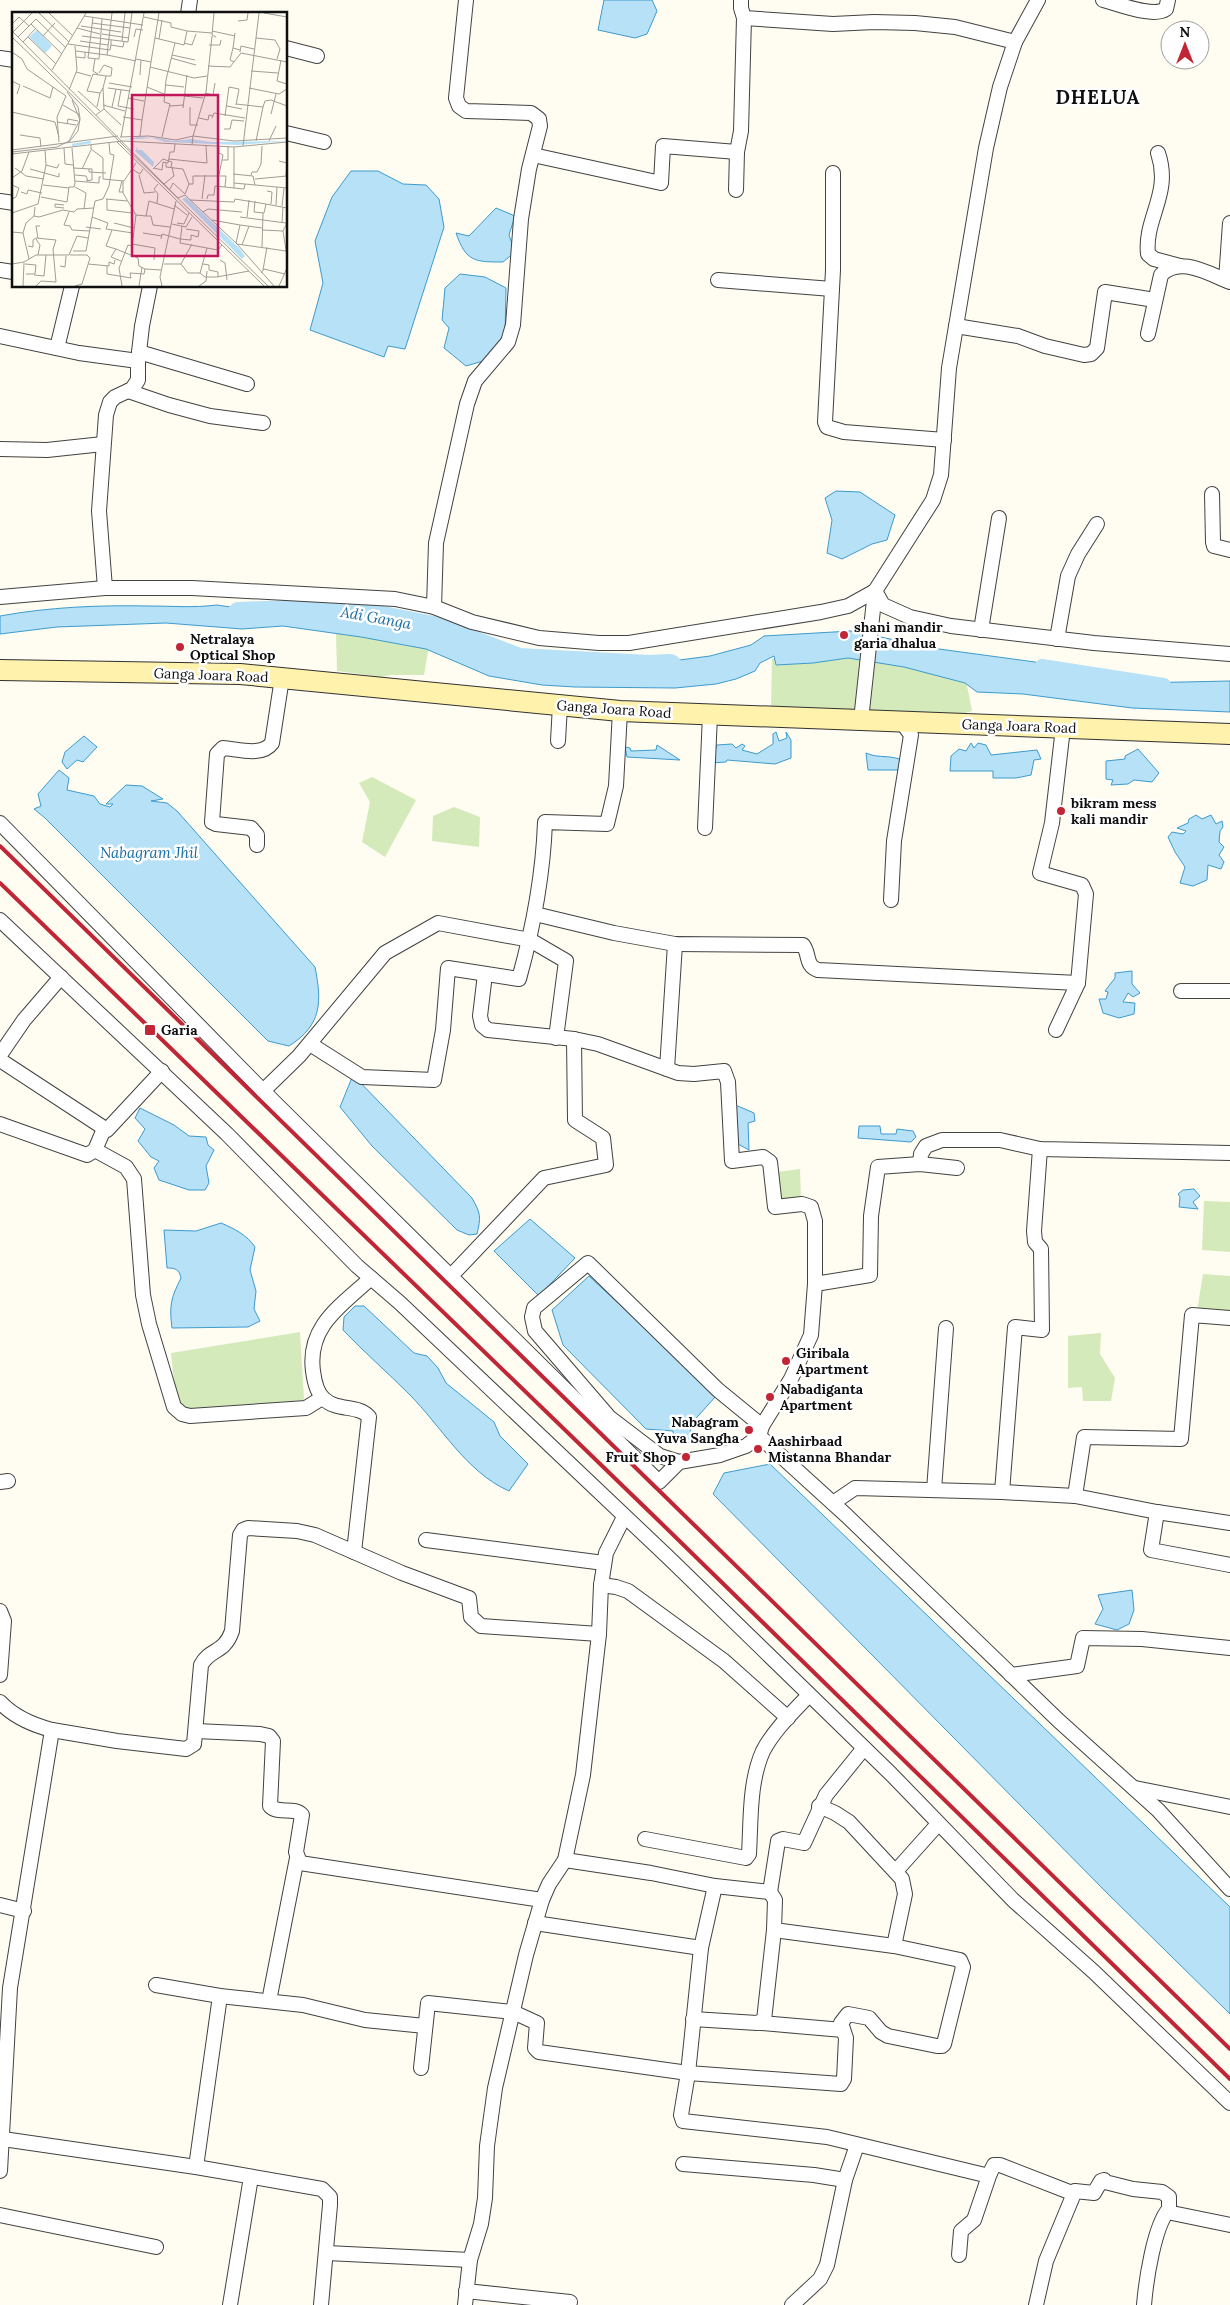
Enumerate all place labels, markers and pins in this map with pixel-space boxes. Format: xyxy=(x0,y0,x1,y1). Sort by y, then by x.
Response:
place label: shani mandir garia dhalua xyxy=(854,618,943,652)
marker: shani mandir garia dhalua xyxy=(838,629,850,641)
place label: Netralaya Optical Shop xyxy=(190,630,276,664)
marker: Netralaya Optical Shop xyxy=(174,641,186,653)
place label: bikram mess kali mandir xyxy=(1070,794,1157,828)
marker: bikram mess kali mandir xyxy=(1055,805,1067,817)
place label: Garia xyxy=(161,1021,198,1039)
marker: Garia xyxy=(143,1023,157,1037)
place label: Giribala Apartment xyxy=(796,1344,869,1378)
marker: Giribala Apartment xyxy=(780,1355,792,1367)
place label: Nabadiganta Apartment xyxy=(780,1380,864,1414)
marker: Nabadiganta Apartment xyxy=(764,1391,776,1403)
place label: Nabagram Yuva Sangha xyxy=(655,1413,740,1447)
marker: Nabagram Yuva Sangha xyxy=(743,1424,755,1436)
place label: Aashirbaad Mistanna Bhandar xyxy=(768,1432,892,1466)
marker: Aashirbaad Mistanna Bhandar xyxy=(752,1443,764,1455)
place label: Fruit Shop xyxy=(606,1448,676,1466)
marker: Fruit Shop xyxy=(680,1451,692,1463)

